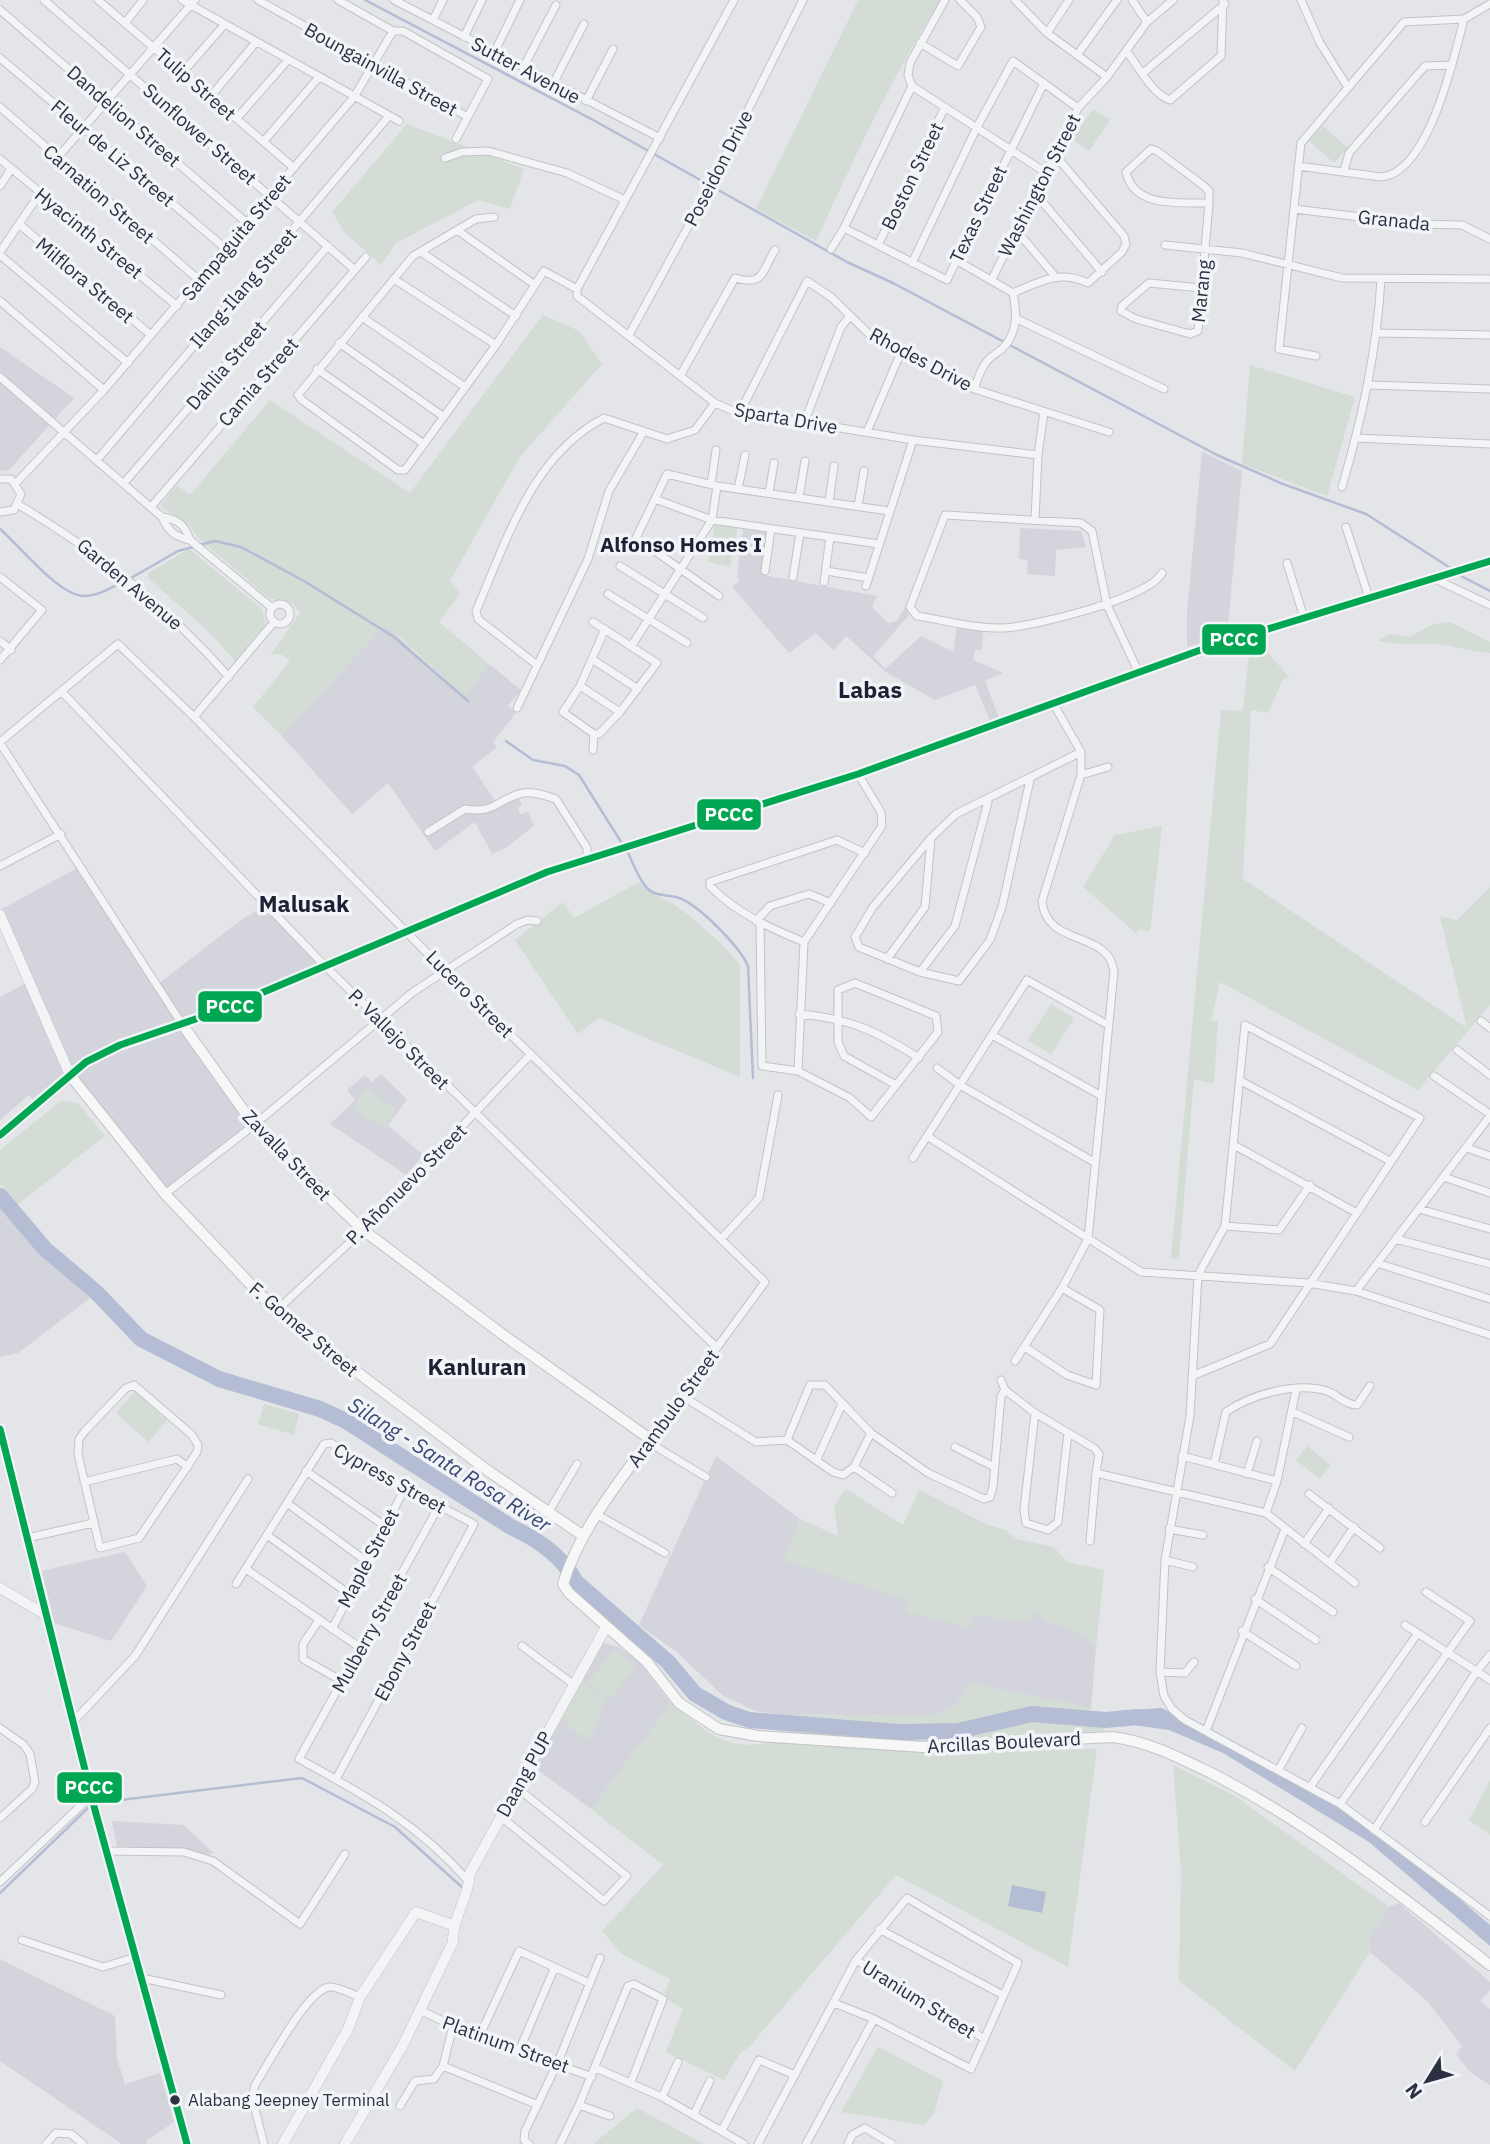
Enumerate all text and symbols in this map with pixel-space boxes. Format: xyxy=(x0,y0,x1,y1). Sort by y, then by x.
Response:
street label: Boungainvilla Street xyxy=(300,17,462,121)
street label: Sutter Avenue xyxy=(467,31,585,109)
street label: Tulip Street xyxy=(151,43,241,125)
street label: Dandelion Street xyxy=(62,60,186,172)
street label: Sunflower Street xyxy=(138,78,262,190)
street label: Fleur de Liz Street xyxy=(46,94,180,212)
street label: Poseidon Drive xyxy=(678,106,758,230)
street label: Washington Street xyxy=(993,110,1085,260)
street label: Boston Street xyxy=(876,118,948,234)
street label: Carnation Street xyxy=(39,139,159,249)
street label: Texas Street xyxy=(944,161,1012,267)
street label: Sampaguita Street xyxy=(176,169,296,305)
street label: Hyacinth Street xyxy=(30,182,148,284)
street label: Granada xyxy=(1357,204,1431,236)
street label: Ilang-Ilang Street xyxy=(184,223,302,353)
street label: Milflora Street xyxy=(31,232,139,328)
street label: Marang xyxy=(1186,258,1216,324)
street label: Dahlia Street xyxy=(181,315,271,415)
street label: Rhodes Drive xyxy=(866,322,976,396)
street label: Camia Street xyxy=(213,333,303,431)
street label: Sparta Drive xyxy=(732,397,840,439)
district label: Alfonso Homes I xyxy=(600,530,762,558)
street label: Garden Avenue xyxy=(72,533,188,635)
line badge: PCCC xyxy=(1201,623,1267,656)
text: PCCC xyxy=(1209,627,1259,651)
district label: Labas xyxy=(838,674,902,704)
line badge: PCCC xyxy=(696,798,762,831)
text: PCCC xyxy=(704,802,754,826)
district label: Malusak xyxy=(259,888,350,918)
street label: Lucero Street xyxy=(421,945,519,1043)
street label: P. Vallejo Street xyxy=(343,983,455,1095)
line badge: PCCC xyxy=(197,990,263,1023)
text: PCCC xyxy=(205,994,255,1018)
street label: Zavalla Street xyxy=(238,1104,336,1206)
street label: P. Añonuevo Street xyxy=(341,1119,471,1249)
street label: F. Gomez Street xyxy=(245,1276,363,1382)
street label: Arambulo Street xyxy=(622,1344,724,1472)
district label: Kanluran xyxy=(427,1351,527,1381)
water label: Silang - Santa Rosa River xyxy=(343,1390,558,1539)
street label: Cypress Street xyxy=(330,1437,450,1519)
street label: Maple Street xyxy=(332,1504,404,1612)
street label: Mulberry Street xyxy=(326,1569,412,1697)
street label: Ebony Street xyxy=(369,1597,441,1705)
street label: Arcillas Boulevard xyxy=(926,1726,1082,1758)
street label: Daang PUP xyxy=(491,1727,557,1821)
line badge: PCCC xyxy=(56,1771,123,1804)
text: PCCC xyxy=(64,1775,114,1799)
street label: Uranium Street xyxy=(858,1955,980,2043)
street label: Platinum Street xyxy=(439,2010,573,2078)
north arrow xyxy=(1392,2046,1462,2116)
text: N xyxy=(1400,2079,1427,2104)
place label: Alabang Jeepney Terminal xyxy=(188,2089,390,2111)
marker: Alabang Jeepney Terminal xyxy=(168,2093,182,2107)

